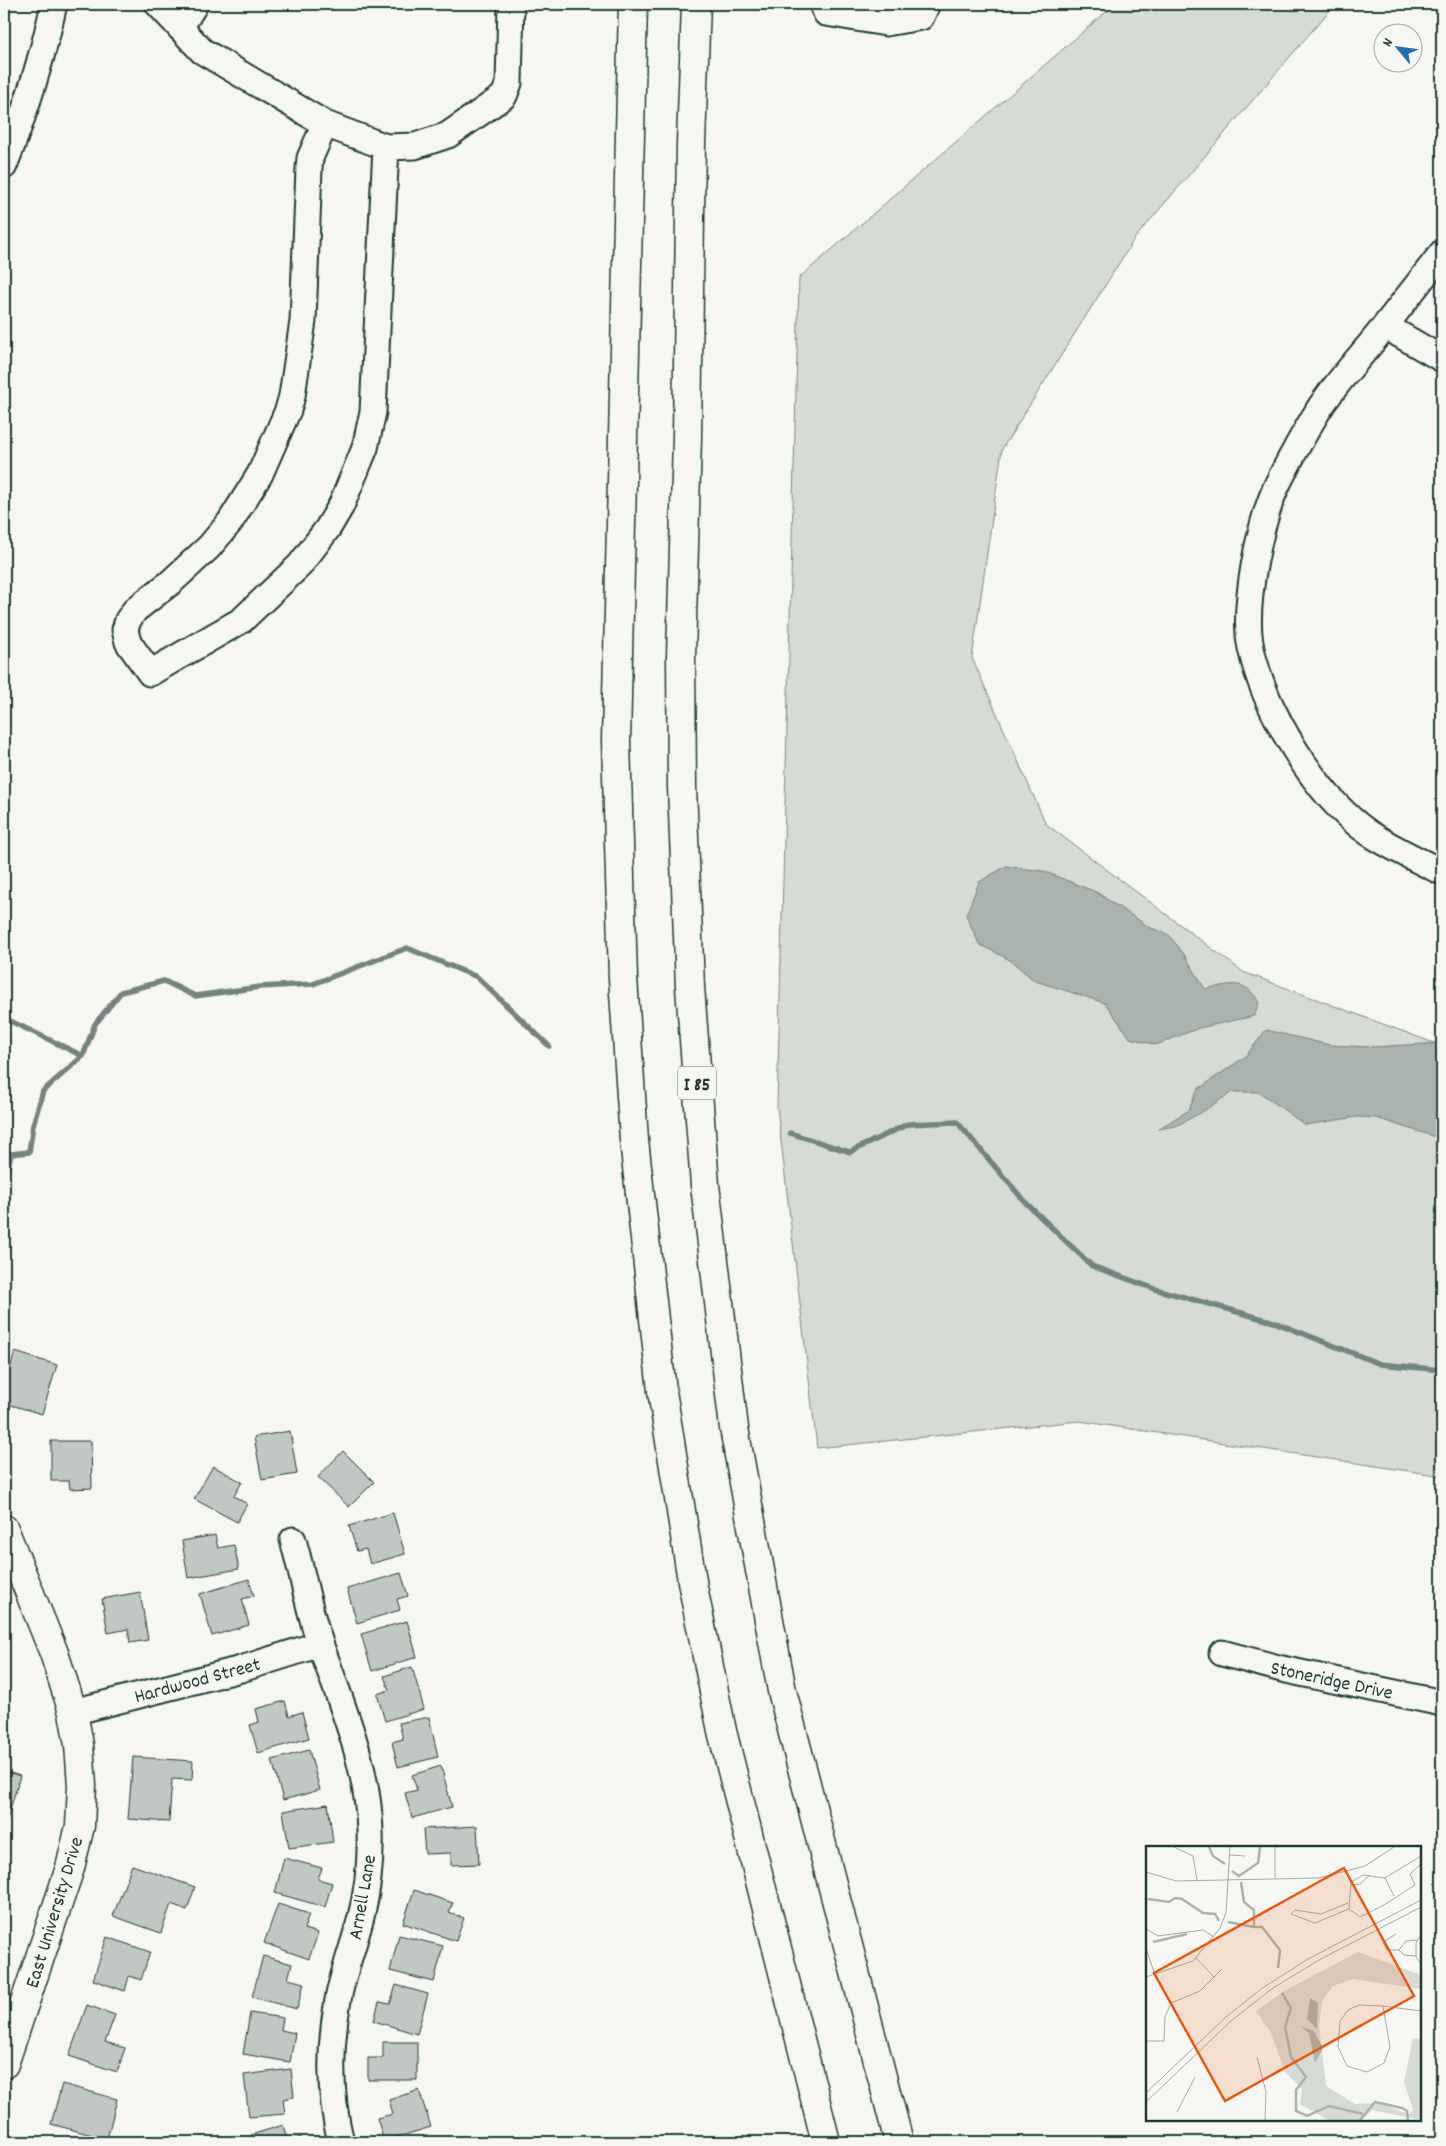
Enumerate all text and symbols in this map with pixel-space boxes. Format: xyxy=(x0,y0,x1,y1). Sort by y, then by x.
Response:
north arrow xyxy=(1374,22,1424,72)
text: N xyxy=(1378,35,1399,51)
road number: I 85 xyxy=(678,1066,716,1100)
street label: Hardwood Street xyxy=(132,1652,264,1712)
street label: Stoneridge Drive xyxy=(1268,1655,1395,1709)
street label: East University Drive xyxy=(20,1834,92,1992)
inset map xyxy=(1146,1846,1421,2121)
street label: Arnell Lane xyxy=(343,1853,385,1942)

